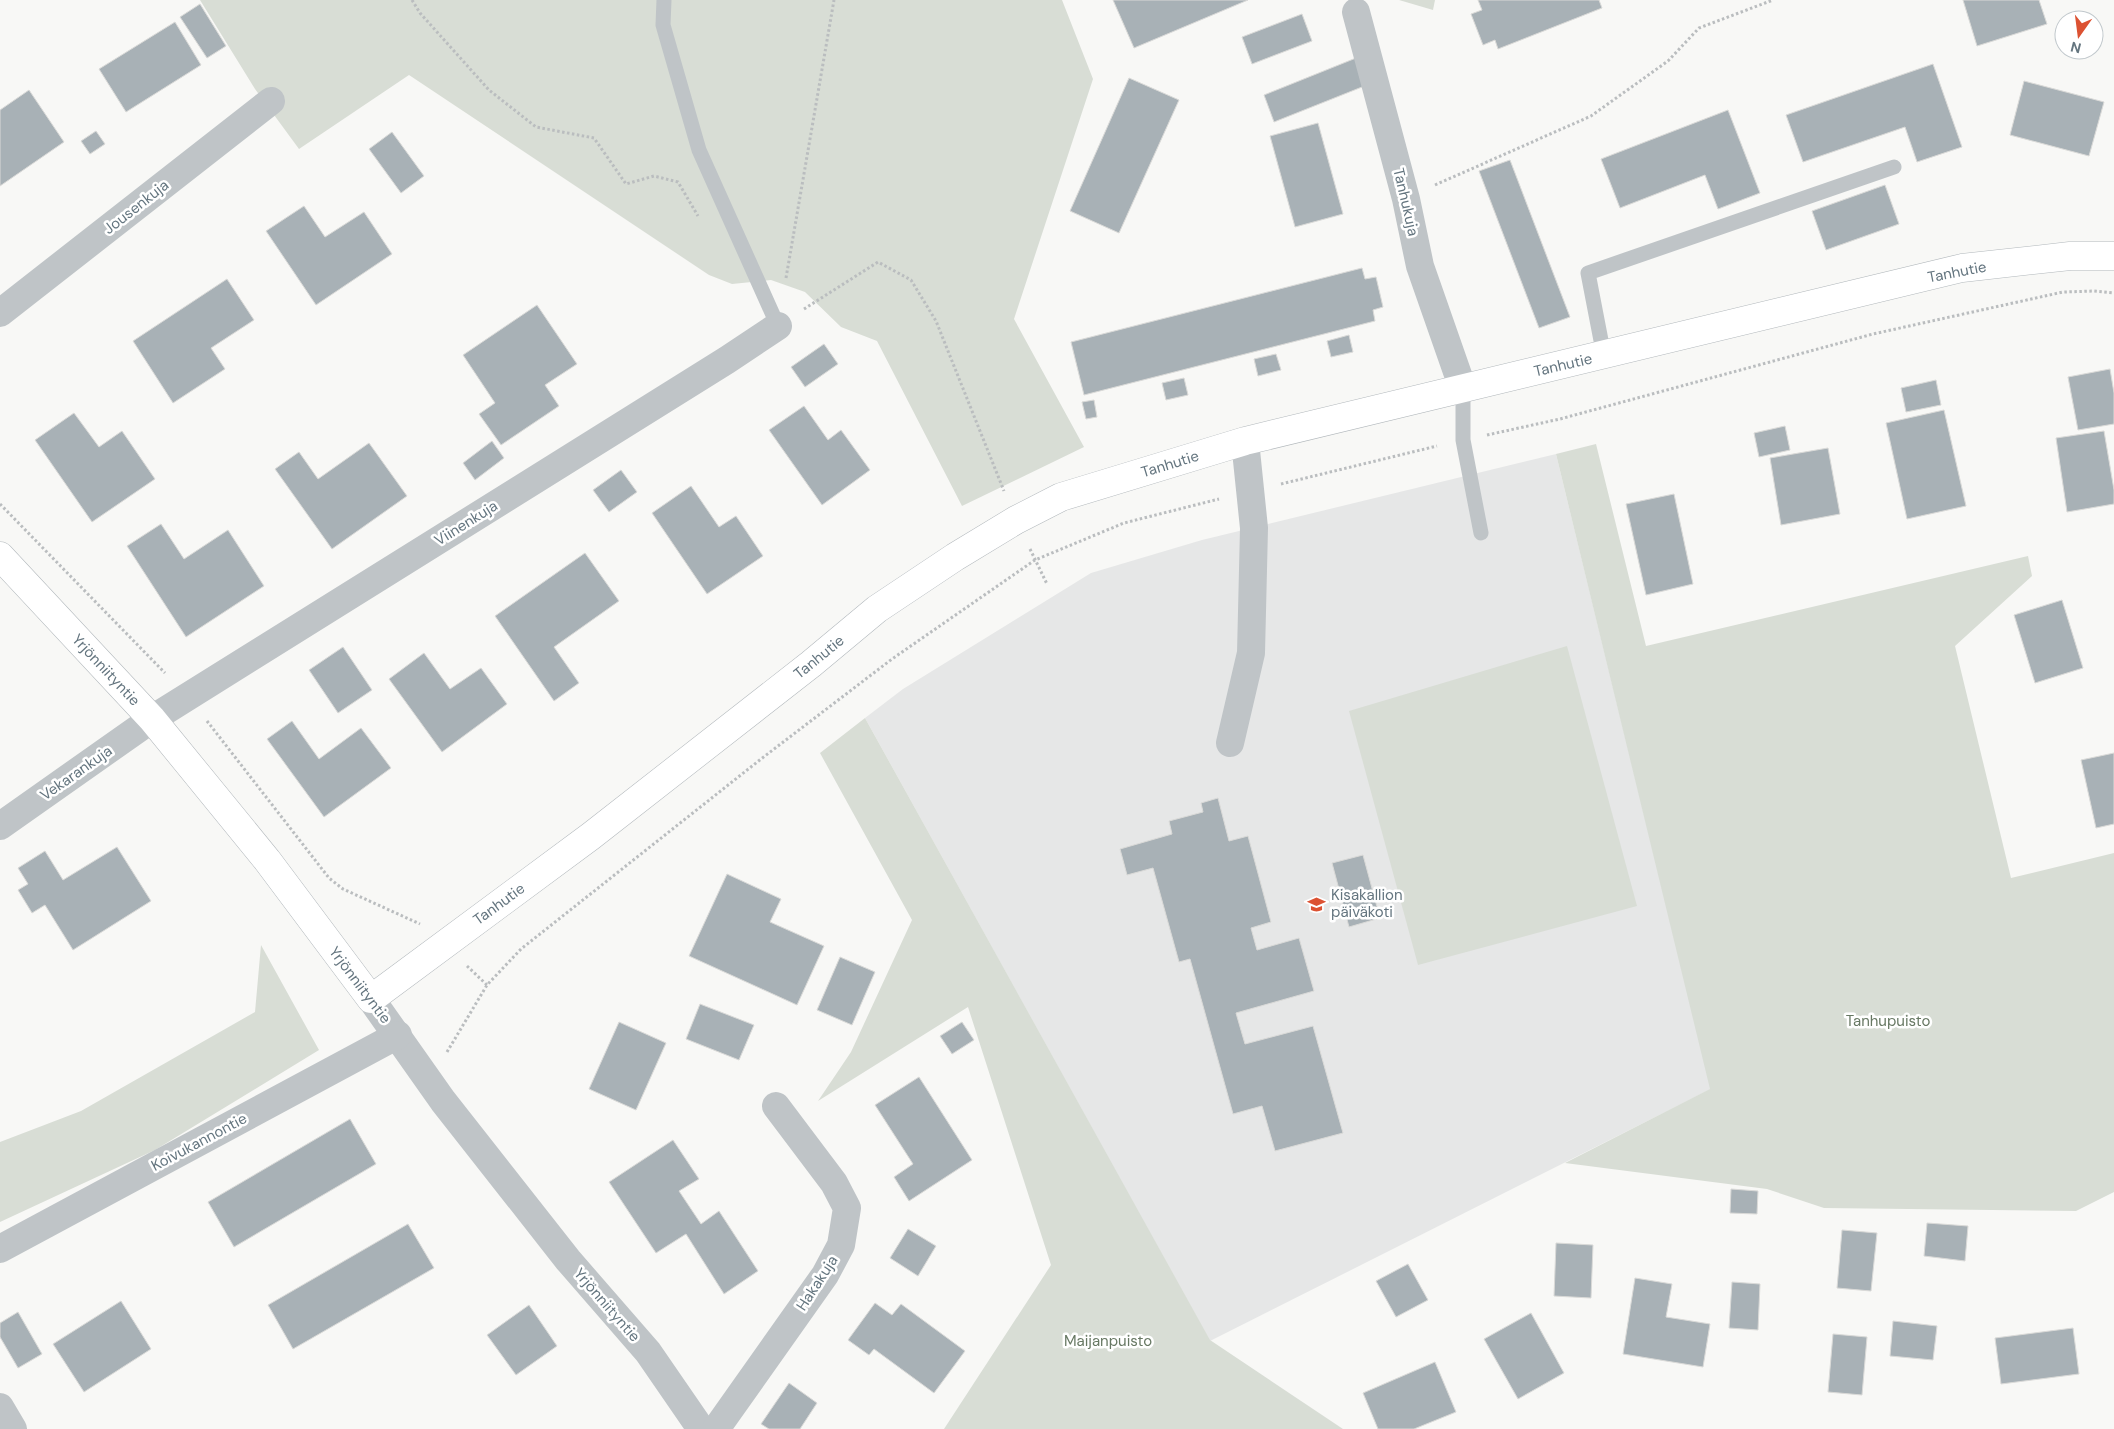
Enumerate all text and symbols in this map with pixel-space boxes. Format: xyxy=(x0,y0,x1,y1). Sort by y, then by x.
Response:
north arrow xyxy=(2054,10,2104,60)
text: N xyxy=(2069,38,2083,58)
street label: Tanhukuja xyxy=(1388,166,1424,238)
street label: Jousenkuja xyxy=(99,175,173,239)
street label: Tanhutie xyxy=(1926,257,1988,287)
street label: Tanhutie xyxy=(1532,349,1594,381)
street label: Tanhutie xyxy=(1139,446,1201,482)
street label: Viinenkuja xyxy=(431,496,501,550)
street label: Yrjönniityntie xyxy=(67,630,145,710)
street label: Tanhutie xyxy=(790,631,848,683)
street label: Vekarankuja xyxy=(36,741,116,805)
street label: Tanhutie xyxy=(469,878,529,930)
place label: Kisakallion päiväkoti xyxy=(1331,885,1403,922)
school or university icon: Kisakallion päiväkoti xyxy=(1307,894,1327,914)
street label: Yrjönniityntie xyxy=(324,942,396,1028)
park label: Tanhupuisto xyxy=(1846,1011,1930,1031)
street label: Koivukannontie xyxy=(148,1108,250,1176)
street label: Hakakuja xyxy=(792,1252,842,1314)
street label: Yrjönniityntie xyxy=(569,1264,645,1346)
park label: Maijanpuisto xyxy=(1064,1331,1152,1351)

